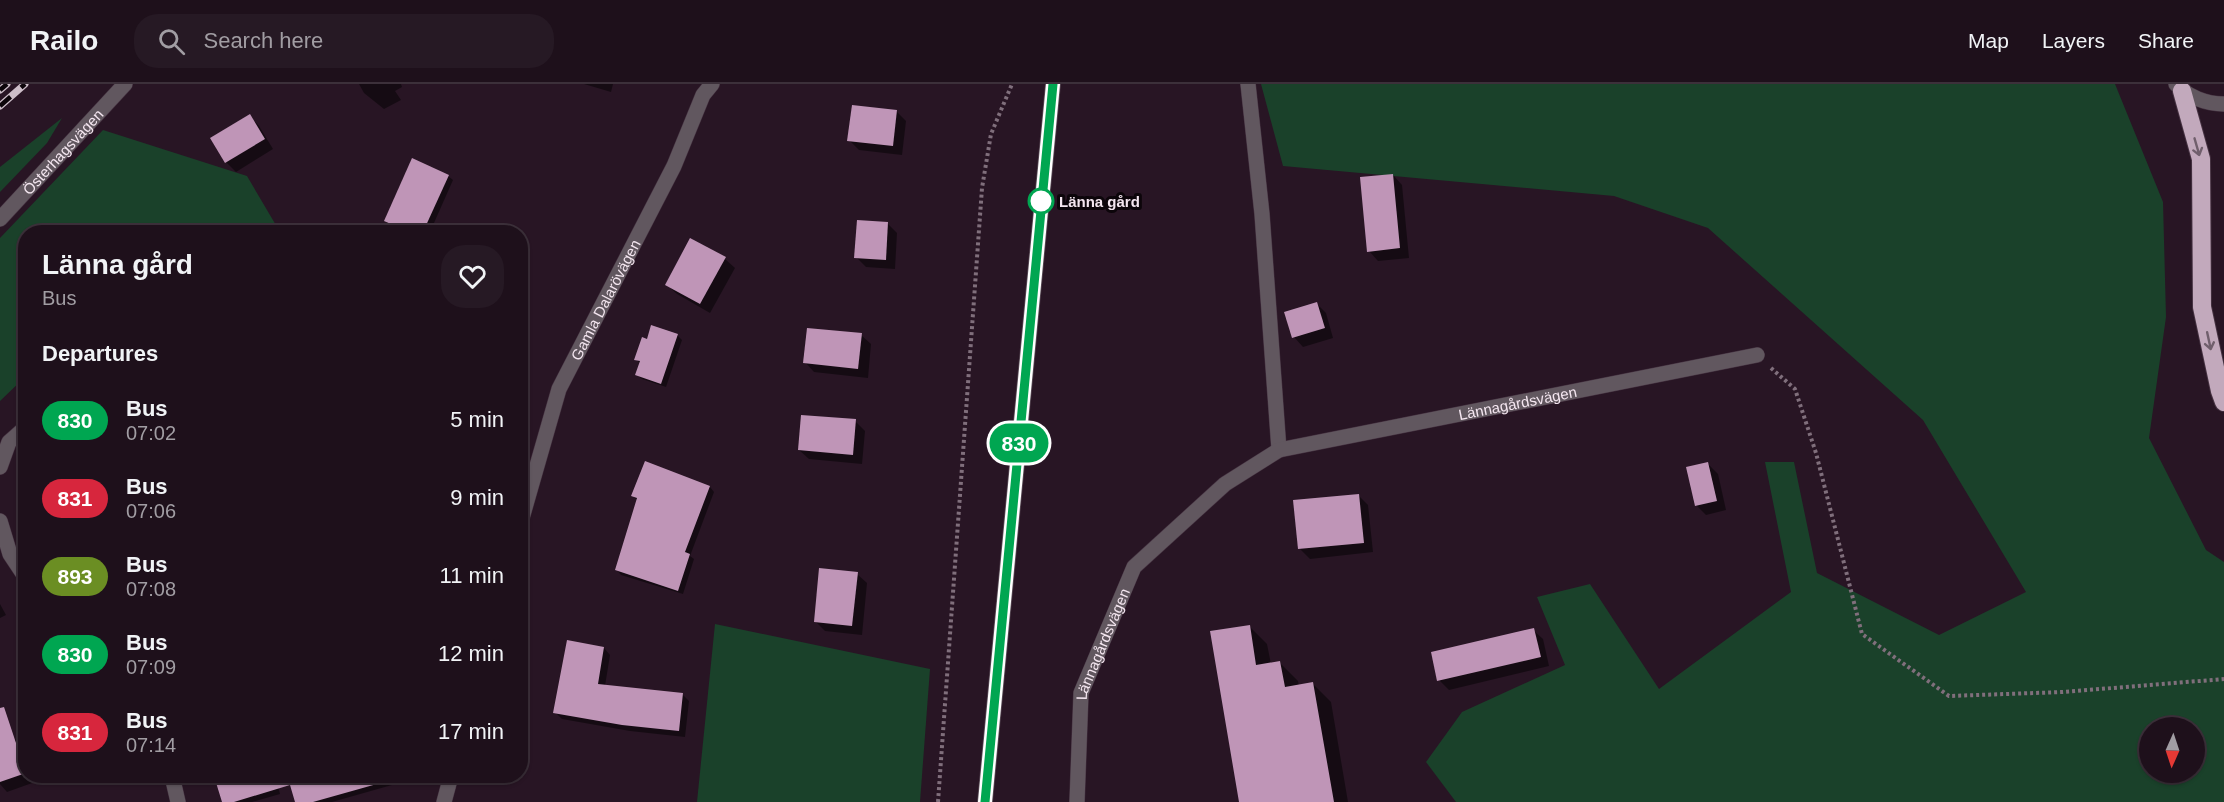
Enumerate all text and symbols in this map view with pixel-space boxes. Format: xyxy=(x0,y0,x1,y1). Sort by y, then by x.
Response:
search box xyxy=(134,14,554,68)
text: Railo xyxy=(30,25,98,56)
icon: search xyxy=(155,25,188,58)
text: Search here xyxy=(203,28,323,53)
text: Map xyxy=(1968,29,2009,52)
text: Layers xyxy=(2042,29,2105,52)
text: Share xyxy=(2138,29,2194,52)
street label: Österhagsvägen xyxy=(19,105,106,198)
one-way arrow xyxy=(2192,137,2203,156)
marker: Länna gård xyxy=(1028,188,1054,214)
place label: Länna gård xyxy=(1059,193,1140,210)
street label: Gamla Dalarövägen xyxy=(567,236,643,363)
button: heart xyxy=(441,245,504,308)
text: Länna gård xyxy=(42,249,193,280)
text: Bus xyxy=(42,287,76,309)
one-way arrow xyxy=(2204,331,2215,350)
text: Departures xyxy=(42,341,158,366)
street label: Lännagårdsvägen xyxy=(1457,383,1578,423)
text: Bus xyxy=(126,396,168,421)
text: 5 min xyxy=(450,407,504,432)
text: 830 xyxy=(57,409,93,432)
text: 07:02 xyxy=(126,422,176,444)
line badge: 830 xyxy=(984,424,1054,462)
text: 830 xyxy=(1001,432,1037,455)
text: Bus xyxy=(126,474,168,499)
text: 9 min xyxy=(450,485,504,510)
text: 831 xyxy=(57,487,93,510)
text: 07:06 xyxy=(126,500,176,522)
text: Bus xyxy=(126,552,168,577)
text: 11 min xyxy=(440,563,504,588)
text: 893 xyxy=(57,565,93,588)
text: 07:08 xyxy=(126,578,176,600)
street label: Lännagårdsvägen xyxy=(1072,586,1133,700)
text: Bus xyxy=(126,630,168,655)
text: 12 min xyxy=(438,641,504,666)
text: 830 xyxy=(57,643,93,666)
text: 07:09 xyxy=(126,656,176,678)
text: Bus xyxy=(126,708,168,733)
north arrow xyxy=(2139,717,2205,783)
map controls xyxy=(2139,717,2205,783)
text: 17 min xyxy=(438,719,504,744)
text: 831 xyxy=(57,721,93,744)
text: 07:14 xyxy=(126,734,176,756)

